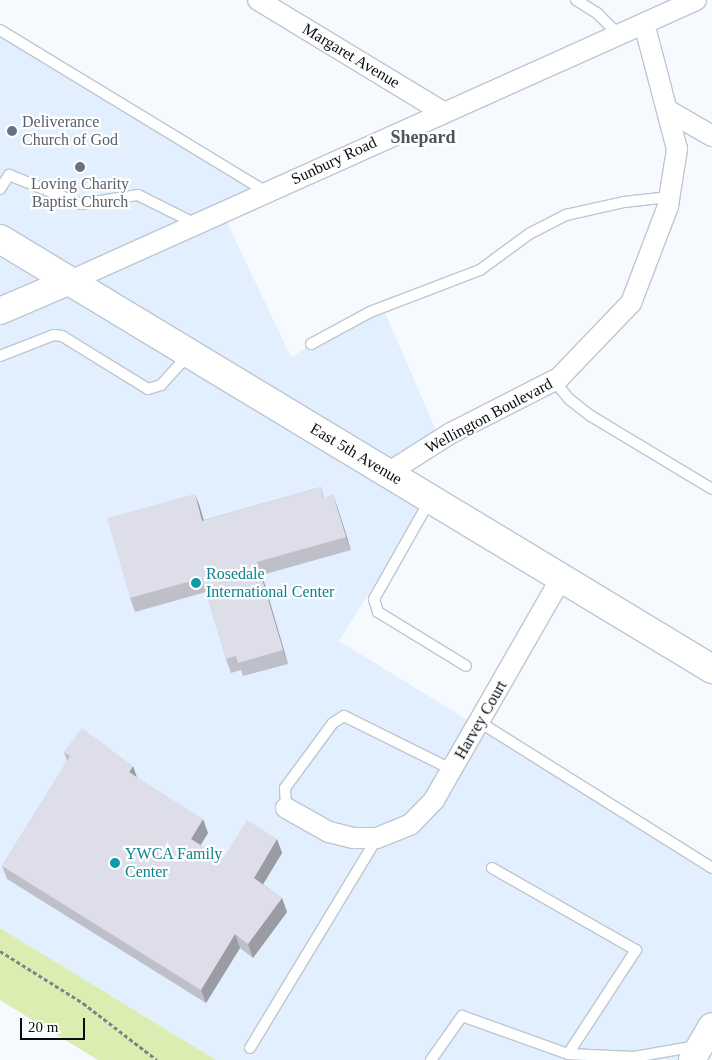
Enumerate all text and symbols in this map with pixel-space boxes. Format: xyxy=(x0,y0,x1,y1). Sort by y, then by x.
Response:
street label: Margaret Avenue xyxy=(299,19,403,93)
place label: Deliverance Church of God xyxy=(22,112,118,150)
marker: Deliverance Church of God xyxy=(6,125,18,137)
district label: Shepard xyxy=(390,126,456,148)
street label: Sunbury Road xyxy=(288,133,380,189)
marker: Loving Charity Baptist Church xyxy=(74,161,86,173)
place label: Loving Charity Baptist Church xyxy=(31,174,129,212)
street label: Wellington Boulevard xyxy=(422,374,556,458)
street label: East 5th Avenue xyxy=(306,419,406,489)
place label: Rosedale International Center xyxy=(206,564,334,602)
marker: Rosedale International Center xyxy=(190,577,202,589)
street label: Harvey Court xyxy=(451,677,511,763)
place label: YWCA Family Center xyxy=(125,844,223,882)
marker: YWCA Family Center xyxy=(109,857,121,869)
scale bar xyxy=(22,1008,88,1040)
text: 20 m xyxy=(28,1019,58,1035)

